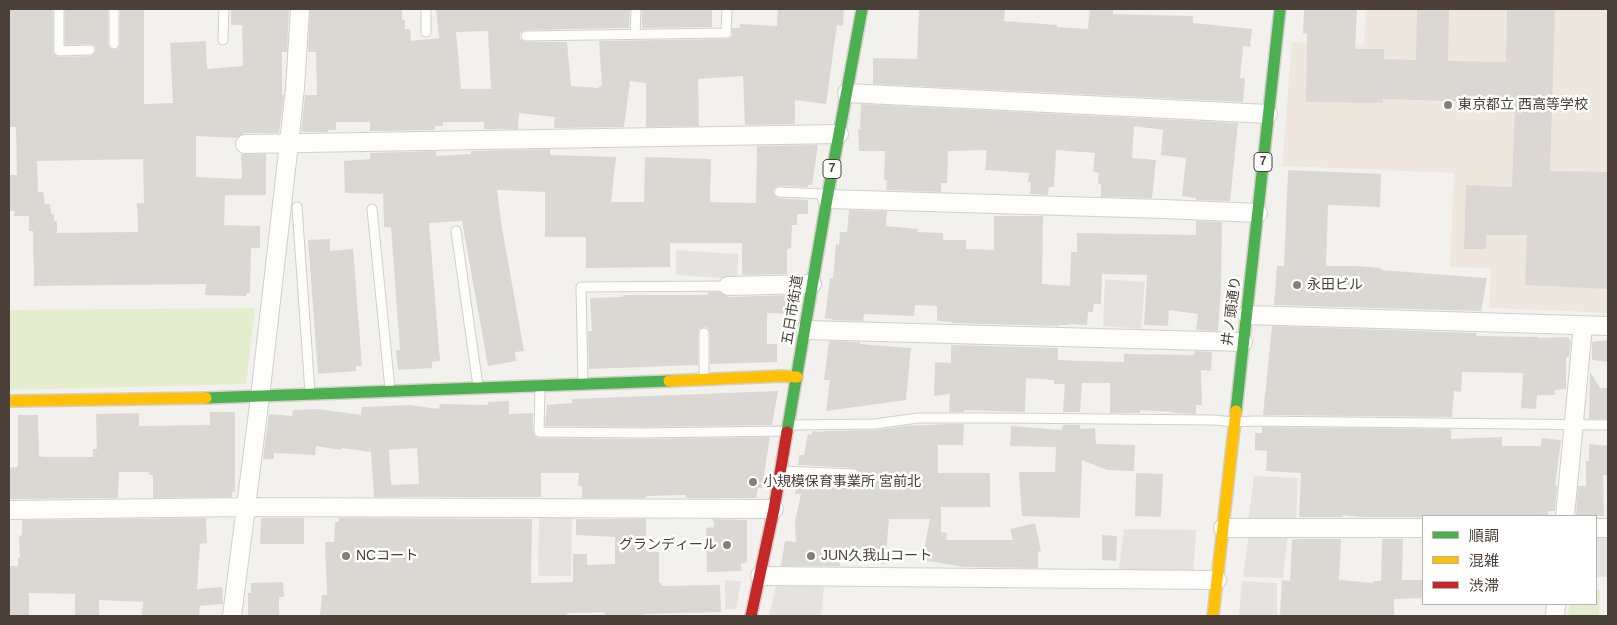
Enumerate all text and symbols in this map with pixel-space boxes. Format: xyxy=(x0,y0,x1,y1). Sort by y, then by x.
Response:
place label: 東京都立 西高等学校 xyxy=(1458,97,1588,113)
marker: 東京都立 西高等学校 xyxy=(1442,99,1454,111)
road number: 7 xyxy=(1254,152,1272,172)
road number: 7 xyxy=(823,160,841,178)
street label: 五日市街道 xyxy=(779,274,807,346)
street label: 井ノ頭通り xyxy=(1219,275,1245,347)
place label: 永田ビル xyxy=(1307,277,1363,293)
marker: 永田ビル xyxy=(1291,279,1303,291)
place label: 小規模保育事業所 宮前北 xyxy=(763,474,921,490)
marker: 小規模保育事業所 宮前北 xyxy=(747,476,759,488)
legend xyxy=(1422,515,1597,605)
text: 順調 xyxy=(1469,527,1499,544)
place label: グランディール xyxy=(619,537,717,553)
marker: グランディール xyxy=(721,539,733,551)
place label: NCコート xyxy=(356,548,418,564)
place label: JUN久我山コート xyxy=(821,548,932,564)
marker: NCコート xyxy=(340,550,352,562)
marker: JUN久我山コート xyxy=(805,550,817,562)
text: 混雑 xyxy=(1469,552,1499,569)
text: 渋滞 xyxy=(1469,577,1499,594)

